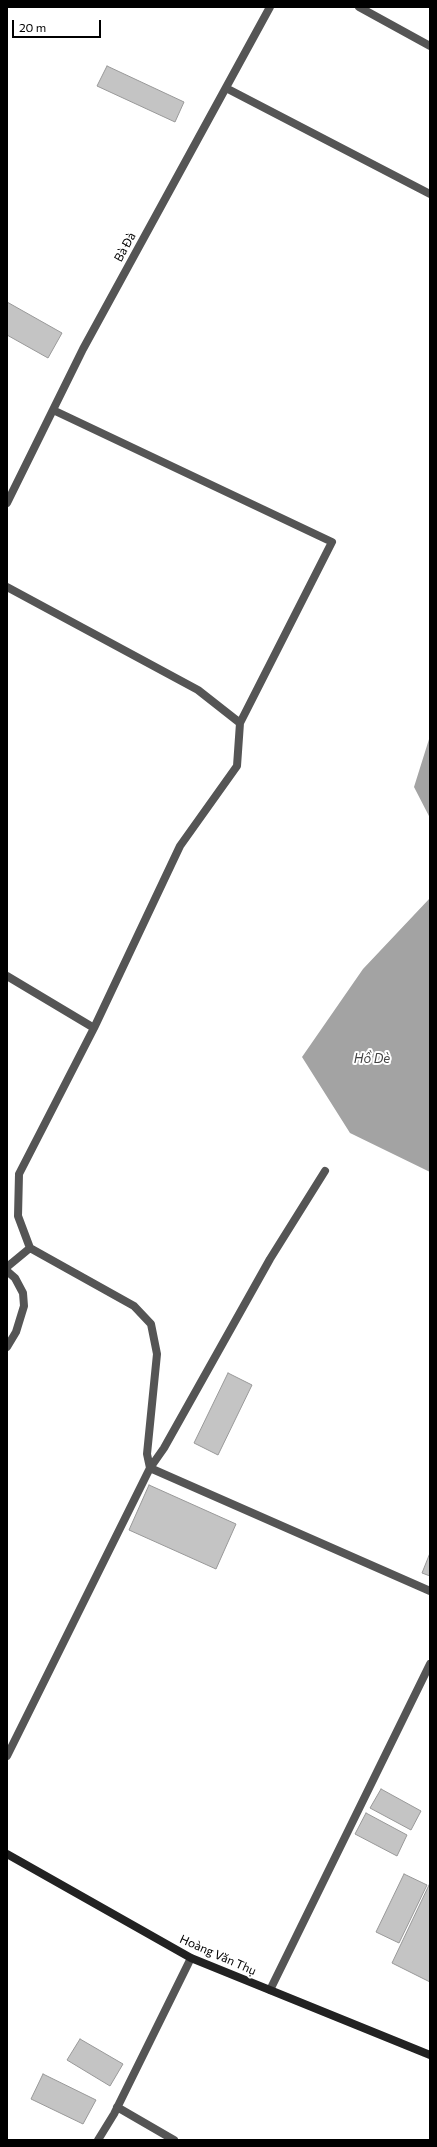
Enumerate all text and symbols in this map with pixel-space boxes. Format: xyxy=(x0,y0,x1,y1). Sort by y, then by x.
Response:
scale bar xyxy=(14,12,103,38)
text: 20 m xyxy=(19,20,46,34)
street label: Bà Đà xyxy=(111,230,139,264)
water label: Hồ Dè xyxy=(354,1051,390,1067)
street label: Hoàng Văn Thụ xyxy=(177,1932,259,1978)

